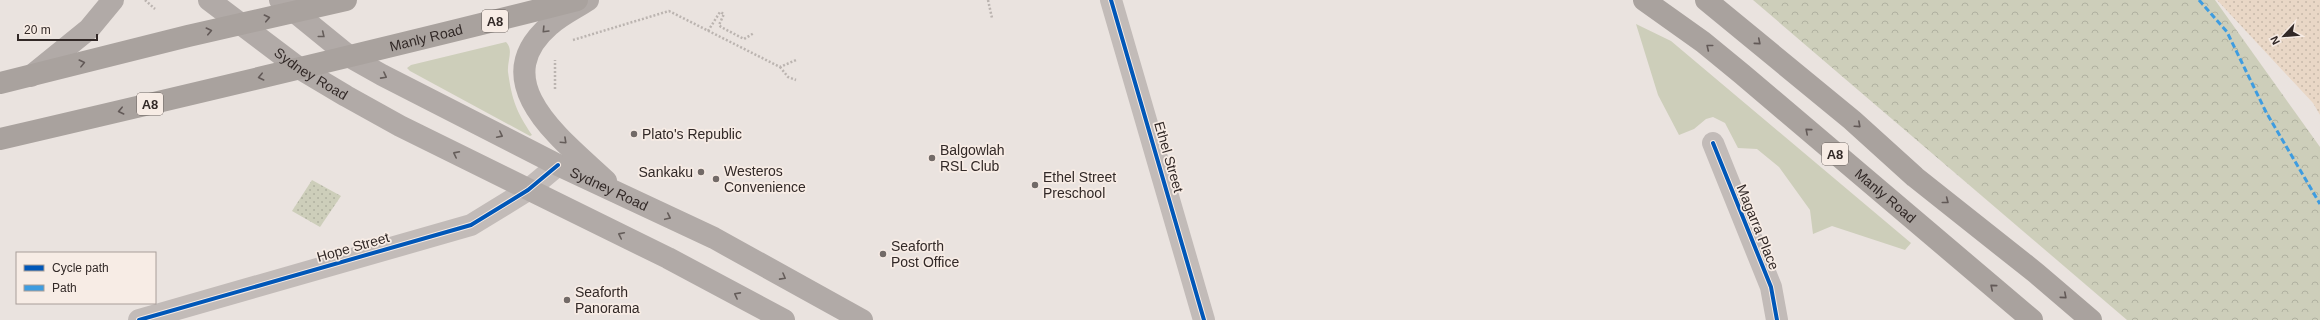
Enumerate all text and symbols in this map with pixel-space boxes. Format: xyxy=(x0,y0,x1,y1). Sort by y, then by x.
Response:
road number: A8 xyxy=(482,10,508,32)
one-way arrow xyxy=(264,15,270,23)
scale bar xyxy=(18,16,97,42)
north arrow xyxy=(2264,16,2304,56)
street label: Manly Road xyxy=(388,21,464,54)
text: 20 m xyxy=(24,23,51,37)
one-way arrow xyxy=(542,25,550,33)
one-way arrow xyxy=(205,28,212,36)
one-way arrow xyxy=(318,30,325,37)
text: N xyxy=(2268,34,2282,47)
one-way arrow xyxy=(1753,38,1760,45)
street label: Sydney Road xyxy=(271,44,351,103)
one-way arrow xyxy=(1706,45,1713,52)
one-way arrow xyxy=(79,59,86,68)
one-way arrow xyxy=(380,71,387,79)
one-way arrow xyxy=(258,72,264,80)
road number: A8 xyxy=(137,93,163,115)
one-way arrow xyxy=(118,106,124,114)
street label: Ethel Street xyxy=(1151,120,1187,194)
one-way arrow xyxy=(1853,121,1860,128)
place label: Plato's Republic xyxy=(642,126,742,142)
one-way arrow xyxy=(1806,128,1813,135)
marker: Plato's Republic xyxy=(629,129,639,139)
one-way arrow xyxy=(496,130,503,138)
one-way arrow xyxy=(559,136,567,144)
place label: Balgowlah RSL Club xyxy=(940,142,1005,174)
road number: A8 xyxy=(1822,143,1848,165)
one-way arrow xyxy=(453,151,460,159)
marker: Balgowlah RSL Club xyxy=(927,153,937,163)
place label: Westeros Convenience xyxy=(724,163,806,195)
street label: Sydney Road xyxy=(568,164,651,214)
place label: Sankaku xyxy=(639,164,693,180)
street label: Manly Road xyxy=(1852,165,1919,226)
marker: Sankaku xyxy=(696,167,706,177)
place label: Ethel Street Preschool xyxy=(1043,169,1116,201)
marker: Westeros Convenience xyxy=(711,174,721,184)
marker: Ethel Street Preschool xyxy=(1030,180,1040,190)
street label: Magarra Place xyxy=(1734,182,1783,272)
one-way arrow xyxy=(1941,197,1949,204)
one-way arrow xyxy=(664,212,671,220)
street label: Hope Street xyxy=(315,229,391,265)
one-way arrow xyxy=(617,232,625,240)
place label: Seaforth Post Office xyxy=(891,238,959,270)
marker: Seaforth Post Office xyxy=(878,249,888,259)
legend xyxy=(16,252,156,304)
text: Cycle path xyxy=(52,261,109,275)
one-way arrow xyxy=(779,272,786,279)
text: Path xyxy=(52,281,77,295)
place label: Seaforth Panorama xyxy=(575,284,640,316)
one-way arrow xyxy=(1991,284,1998,291)
one-way arrow xyxy=(734,292,741,300)
one-way arrow xyxy=(2059,292,2066,299)
marker: Seaforth Panorama xyxy=(562,295,572,305)

